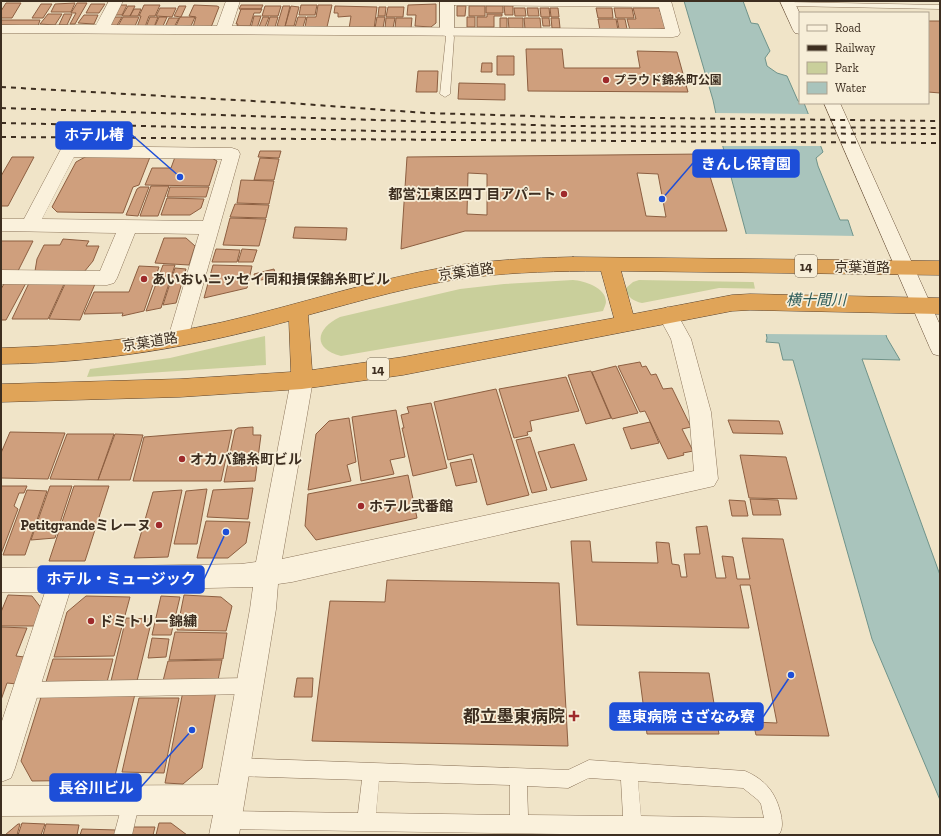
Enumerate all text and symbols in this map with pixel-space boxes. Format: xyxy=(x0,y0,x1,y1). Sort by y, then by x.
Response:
legend xyxy=(799,12,929,104)
text: Road xyxy=(835,21,861,35)
text: Railway xyxy=(835,41,876,55)
text: Park xyxy=(835,61,860,75)
place label: プラウド錦糸町公園 xyxy=(614,73,722,87)
marker: プラウド錦糸町公園 xyxy=(601,75,611,85)
text: Water xyxy=(835,81,867,95)
callout: ホテル椿 xyxy=(56,122,132,149)
text: ホテル椿 xyxy=(64,126,124,144)
callout: きんし保育園 xyxy=(693,150,799,177)
text: きんし保育園 xyxy=(701,155,791,173)
place label: 都営江東区四丁目アパート xyxy=(388,186,556,203)
marker: 都営江東区四丁目アパート xyxy=(559,189,569,199)
road number: 14 xyxy=(795,255,817,277)
street label: 京葉道路 xyxy=(834,259,890,276)
street label: 京葉道路 xyxy=(437,260,495,284)
place label: あいおいニッセイ同和損保錦糸町ビル xyxy=(152,271,390,288)
marker: あいおいニッセイ同和損保錦糸町ビル xyxy=(139,274,149,284)
water label: 横十間川 xyxy=(786,291,848,309)
street label: 京葉道路 xyxy=(121,329,179,355)
road number: 14 xyxy=(367,358,389,380)
place label: オカバ錦糸町ビル xyxy=(190,451,302,468)
marker: オカバ錦糸町ビル xyxy=(177,454,187,464)
place label: ホテル弐番館 xyxy=(369,498,453,515)
marker: ホテル弐番館 xyxy=(356,501,366,511)
place label: Petitgrandeミレーヌ xyxy=(21,517,151,534)
marker: Petitgrandeミレーヌ xyxy=(154,520,164,530)
callout: ホテル・ミュージック xyxy=(38,566,204,593)
text: ホテル・ミュージック xyxy=(46,570,196,588)
place label: ドミトリー錦繍 xyxy=(99,613,197,630)
marker: ドミトリー錦繍 xyxy=(86,616,96,626)
callout: 墨東病院 さざなみ寮 xyxy=(610,703,763,730)
place label: 都立墨東病院 xyxy=(463,706,565,726)
text: 墨東病院 さざなみ寮 xyxy=(617,708,755,726)
marker: 都立墨東病院 xyxy=(568,710,580,722)
callout: 長谷川ビル xyxy=(50,774,141,801)
text: 長谷川ビル xyxy=(58,779,134,797)

